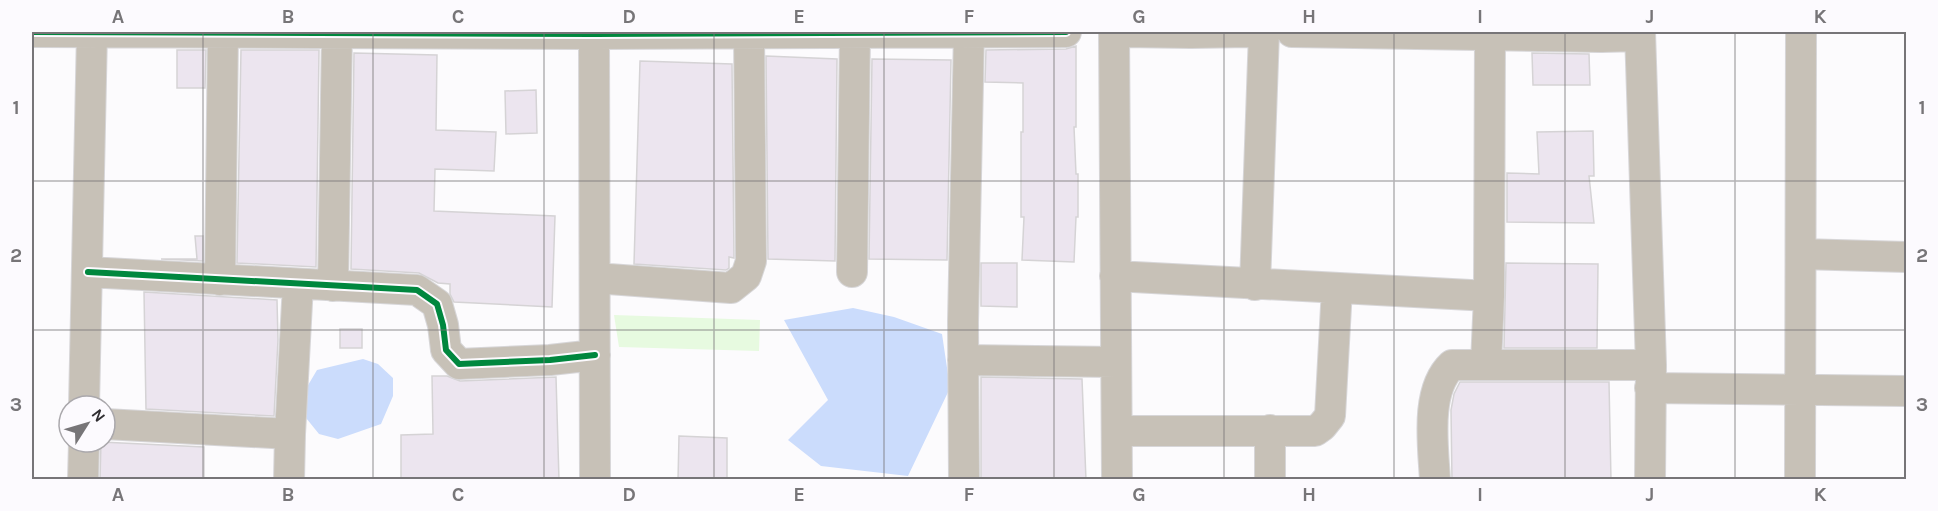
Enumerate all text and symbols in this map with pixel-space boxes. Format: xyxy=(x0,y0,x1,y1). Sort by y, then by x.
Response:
text: A xyxy=(112,5,125,28)
text: B xyxy=(282,5,294,28)
text: C xyxy=(452,5,464,28)
text: D xyxy=(622,5,636,28)
text: E xyxy=(793,5,805,28)
text: F xyxy=(964,5,975,28)
text: G xyxy=(1132,5,1146,28)
text: H xyxy=(1302,5,1316,28)
text: I xyxy=(1477,5,1483,28)
text: J xyxy=(1646,5,1654,28)
text: K xyxy=(1813,5,1827,28)
text: 1 xyxy=(12,96,20,119)
text: 1 xyxy=(1918,96,1926,119)
text: 2 xyxy=(10,244,22,267)
text: 2 xyxy=(1916,244,1928,267)
text: 3 xyxy=(10,393,22,416)
text: 3 xyxy=(1916,393,1928,416)
north arrow xyxy=(57,394,117,454)
text: N xyxy=(88,405,110,426)
text: A xyxy=(112,483,125,506)
text: B xyxy=(282,483,294,506)
text: C xyxy=(452,483,464,506)
text: D xyxy=(622,483,636,506)
text: E xyxy=(793,483,805,506)
text: F xyxy=(964,483,975,506)
text: G xyxy=(1132,483,1146,506)
text: H xyxy=(1302,483,1316,506)
text: I xyxy=(1477,483,1483,506)
text: J xyxy=(1646,483,1654,506)
text: K xyxy=(1813,483,1827,506)

